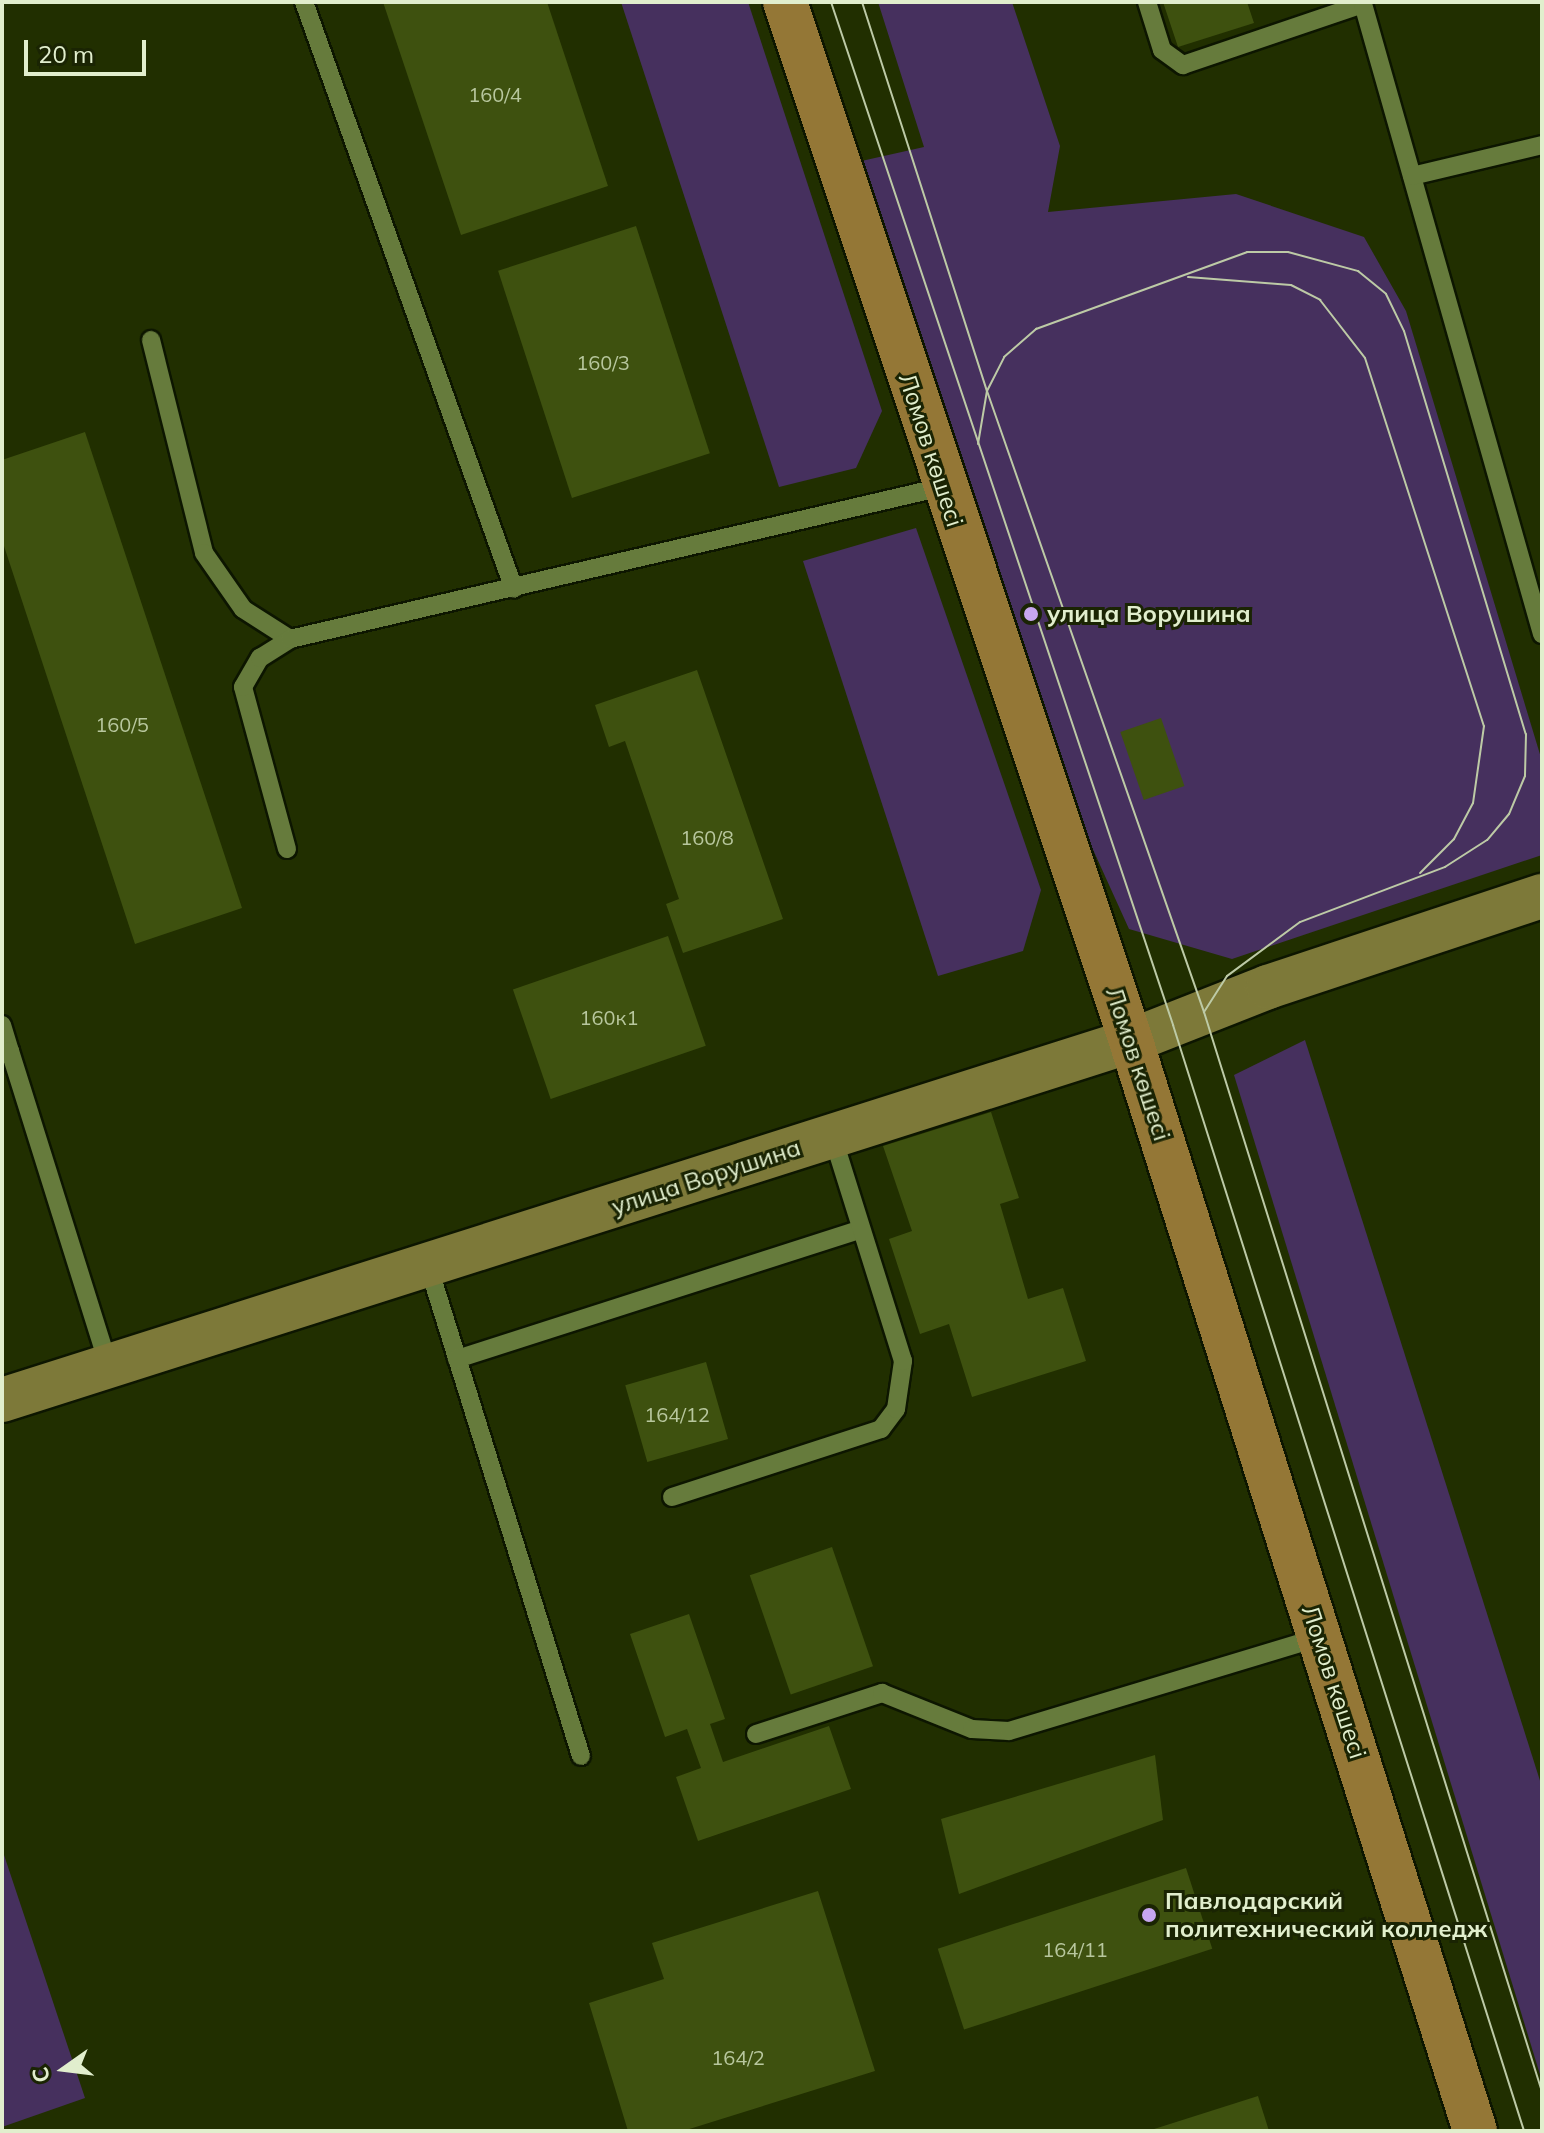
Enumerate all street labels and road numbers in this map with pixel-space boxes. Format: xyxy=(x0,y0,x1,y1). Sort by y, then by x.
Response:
street label: Ломов көшесі xyxy=(893,370,969,530)
street label: Ломов көшесі xyxy=(1100,984,1176,1144)
street label: улица Ворушина xyxy=(608,1133,804,1221)
street label: Ломов көшесі xyxy=(1296,1602,1372,1762)

